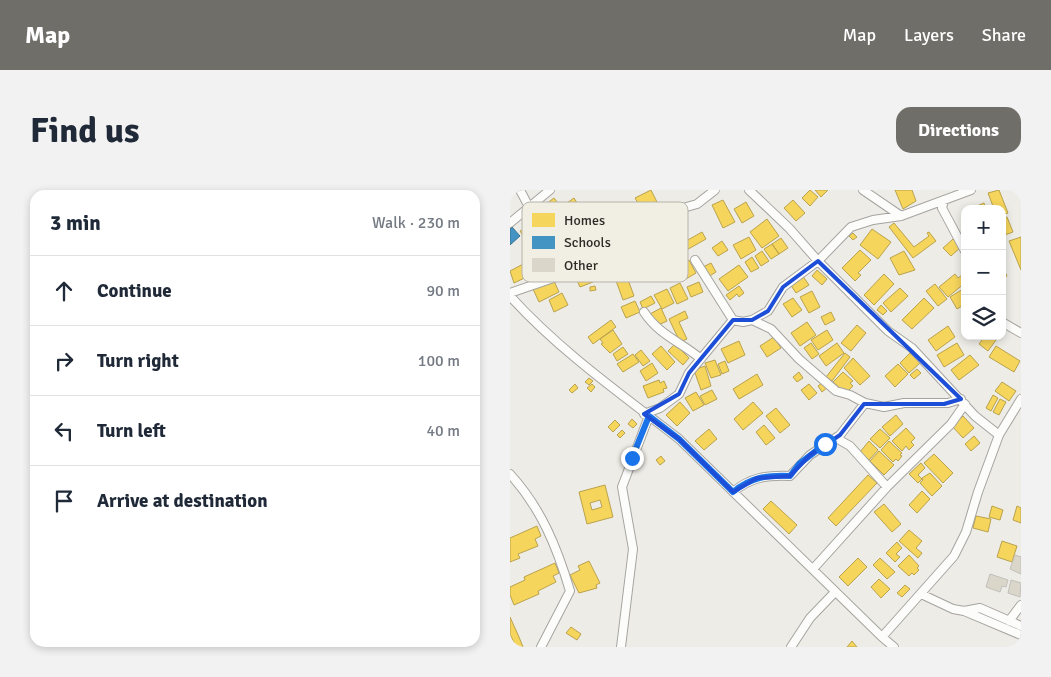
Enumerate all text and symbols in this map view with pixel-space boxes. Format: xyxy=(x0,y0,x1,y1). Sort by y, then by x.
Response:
text: Map xyxy=(25,20,70,50)
text: Map xyxy=(843,24,876,46)
text: Layers xyxy=(904,24,954,46)
text: Share xyxy=(982,24,1026,46)
button: Directions xyxy=(896,107,1021,153)
text: Find us xyxy=(30,109,140,152)
legend xyxy=(522,202,688,282)
map controls xyxy=(961,205,1006,340)
button: + xyxy=(961,205,1006,250)
text: 3 min xyxy=(50,210,101,236)
text: Homes xyxy=(564,212,605,229)
text: Walk · 230 m xyxy=(372,213,460,233)
text: Schools xyxy=(564,234,611,251)
button: − xyxy=(961,250,1006,295)
text: Other xyxy=(564,257,599,274)
icon: ahead xyxy=(50,277,78,305)
text: Continue xyxy=(97,279,172,303)
text: 90 m xyxy=(426,281,460,301)
button: layers xyxy=(961,295,1006,340)
icon: right xyxy=(50,347,78,375)
text: Turn right xyxy=(97,349,179,373)
text: 100 m xyxy=(418,351,460,371)
icon: left xyxy=(50,417,78,445)
text: Turn left xyxy=(97,419,166,443)
text: 40 m xyxy=(426,421,460,441)
route start xyxy=(814,433,837,456)
route end xyxy=(621,447,644,470)
icon: arrive xyxy=(50,487,78,515)
text: Arrive at destination xyxy=(97,489,268,513)

